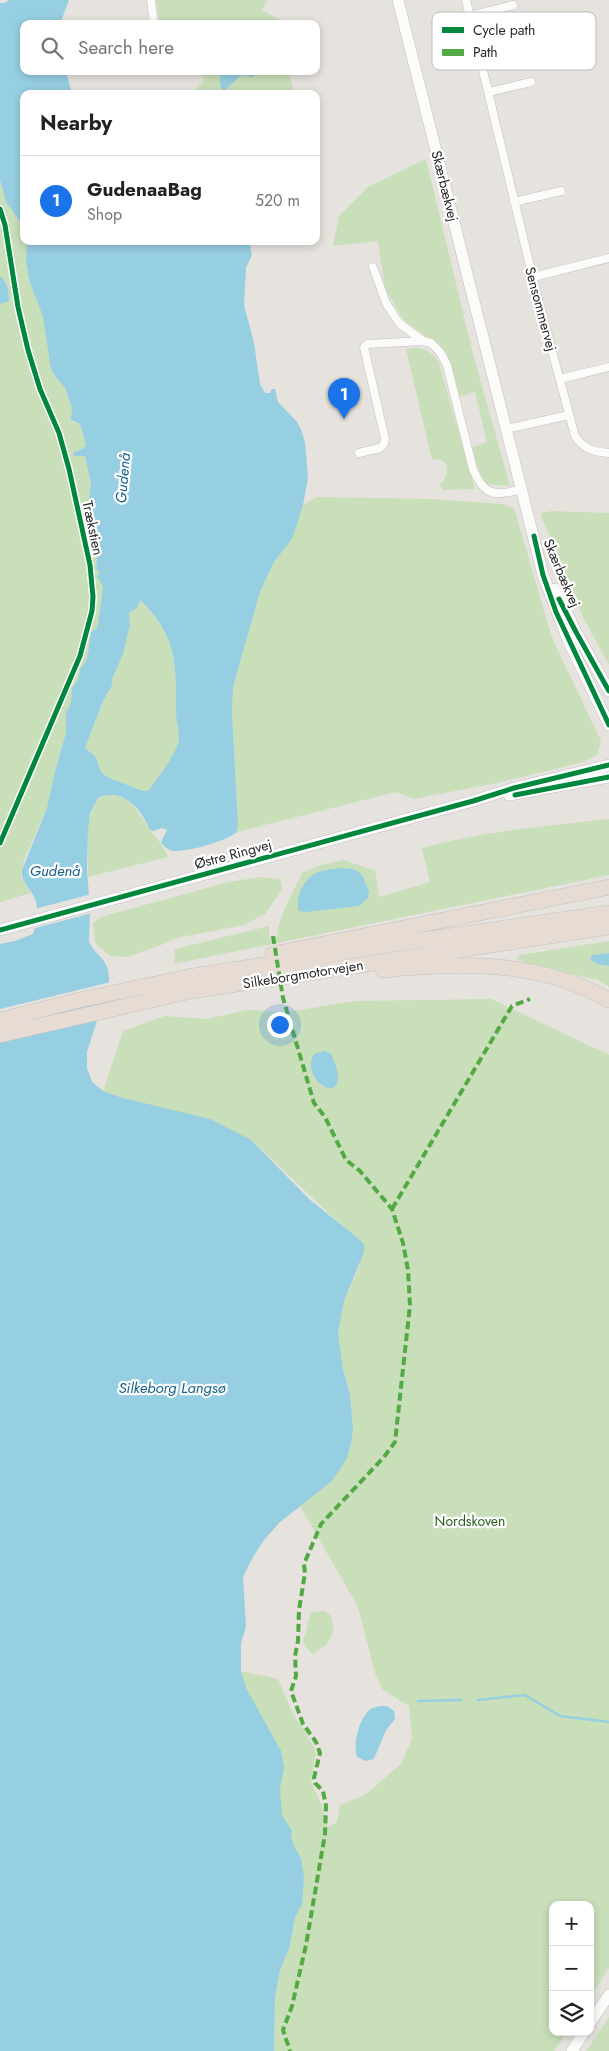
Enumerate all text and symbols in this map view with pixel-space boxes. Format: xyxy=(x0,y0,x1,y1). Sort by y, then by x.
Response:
legend xyxy=(432,12,596,70)
search box xyxy=(20,20,320,75)
text: Cycle path xyxy=(473,20,535,40)
icon: search xyxy=(38,34,66,62)
text: Search here xyxy=(78,34,174,61)
text: Path xyxy=(473,42,498,62)
text: Nearby xyxy=(40,108,112,138)
street label: Skærbækvej xyxy=(426,148,464,224)
text: GudenaaBag xyxy=(87,176,202,203)
text: 1 xyxy=(52,189,60,212)
text: 520 m xyxy=(255,189,300,212)
text: Shop xyxy=(87,203,122,226)
street label: Sensommervej xyxy=(520,265,562,353)
pin: 1 xyxy=(328,378,360,419)
water label: Gudenå xyxy=(110,451,136,504)
street label: Trækstien xyxy=(77,499,109,557)
street label: Skærbækvej xyxy=(539,536,585,610)
street label: Østre Ringvej xyxy=(192,834,274,874)
water label: Gudenå xyxy=(30,860,81,882)
street label: Silkeborgmotorvejen xyxy=(241,955,365,993)
your location xyxy=(267,1012,293,1038)
water label: Silkeborg Langsø xyxy=(118,1377,226,1399)
park label: Nordskoven xyxy=(435,1511,505,1531)
map controls xyxy=(549,1901,594,2036)
button: + xyxy=(549,1901,594,1946)
button: − xyxy=(549,1946,594,1991)
button: layers xyxy=(549,1991,594,2036)

